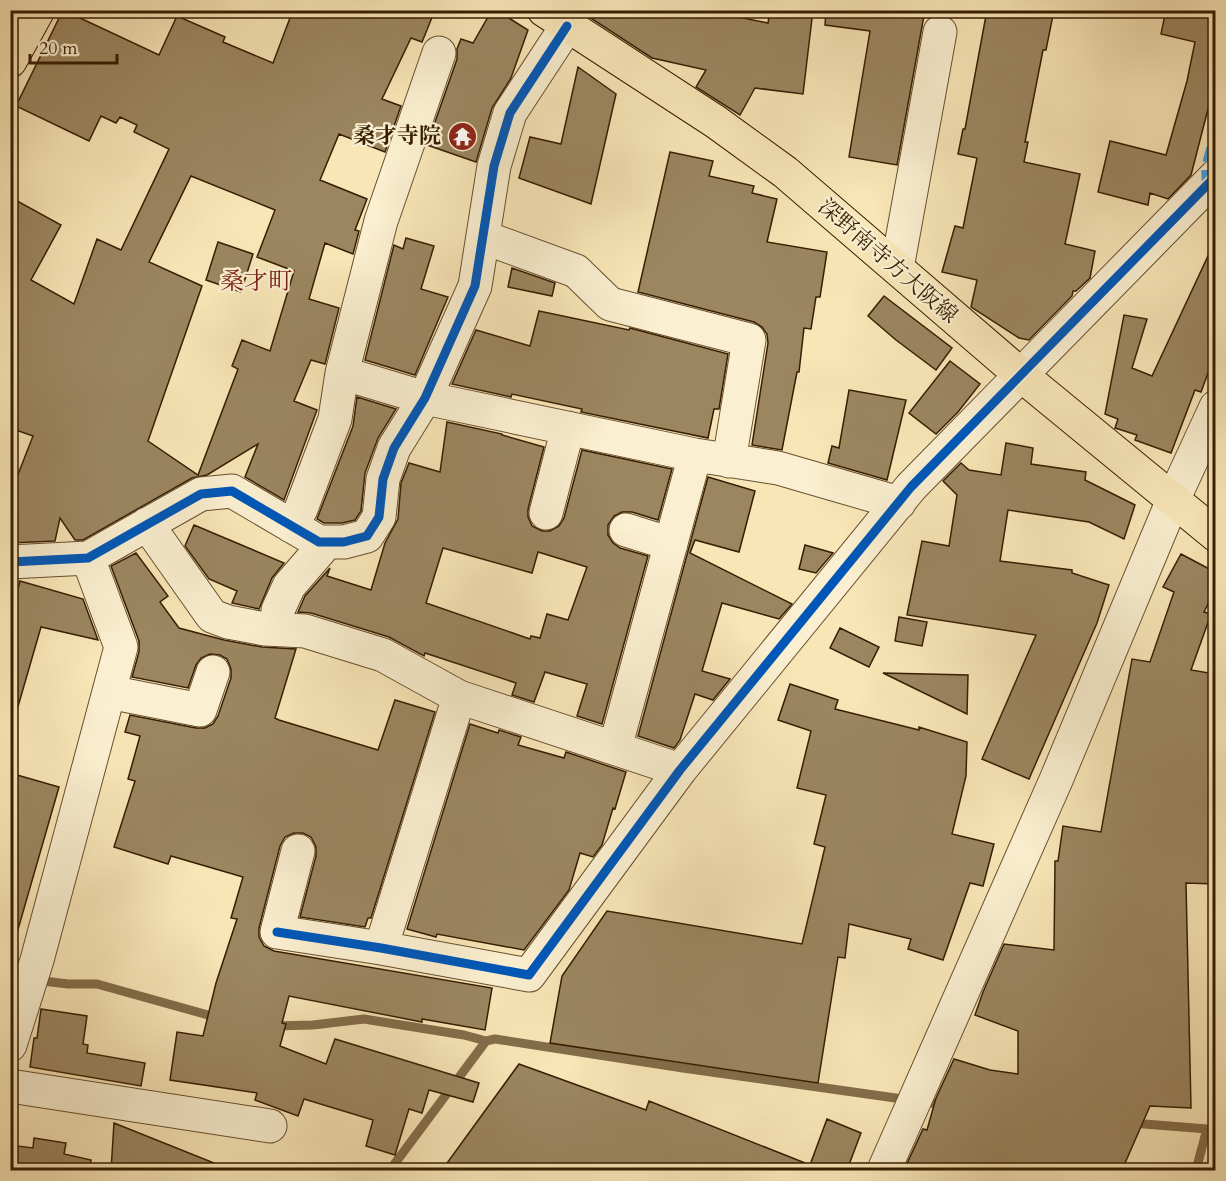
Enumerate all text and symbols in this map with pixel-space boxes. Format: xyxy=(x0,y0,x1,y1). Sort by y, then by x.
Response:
scale bar xyxy=(30,27,117,65)
text: 20 m xyxy=(39,36,78,61)
temple icon: 桑才寺院 xyxy=(446,120,478,152)
place label: 桑才寺院 xyxy=(353,121,441,151)
street label: 深野南寺方大阪線 xyxy=(812,192,964,330)
district label: 桑才町 xyxy=(220,265,292,298)

